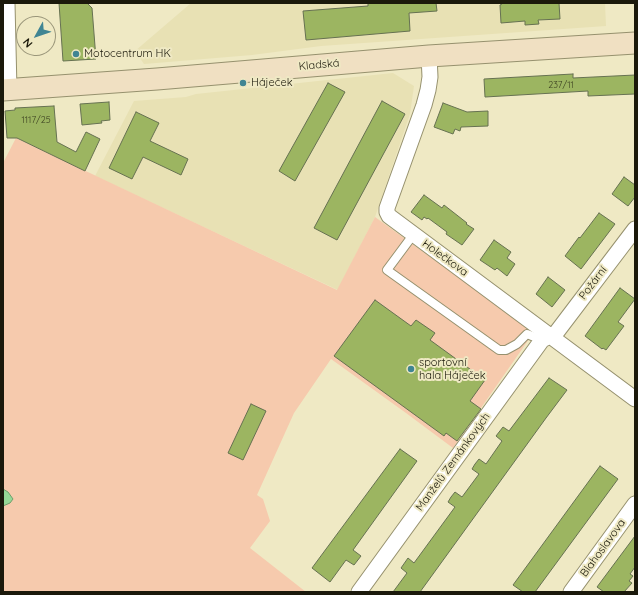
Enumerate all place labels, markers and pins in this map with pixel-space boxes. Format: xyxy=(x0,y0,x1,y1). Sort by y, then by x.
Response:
place label: Motocentrum HK xyxy=(84,47,171,61)
marker: Motocentrum HK xyxy=(71,49,81,59)
place label: Háječek xyxy=(251,76,293,90)
marker: Háječek xyxy=(238,78,248,88)
place label: sportovní hala Háječek xyxy=(419,356,486,382)
marker: sportovní hala Háječek xyxy=(406,364,416,374)

